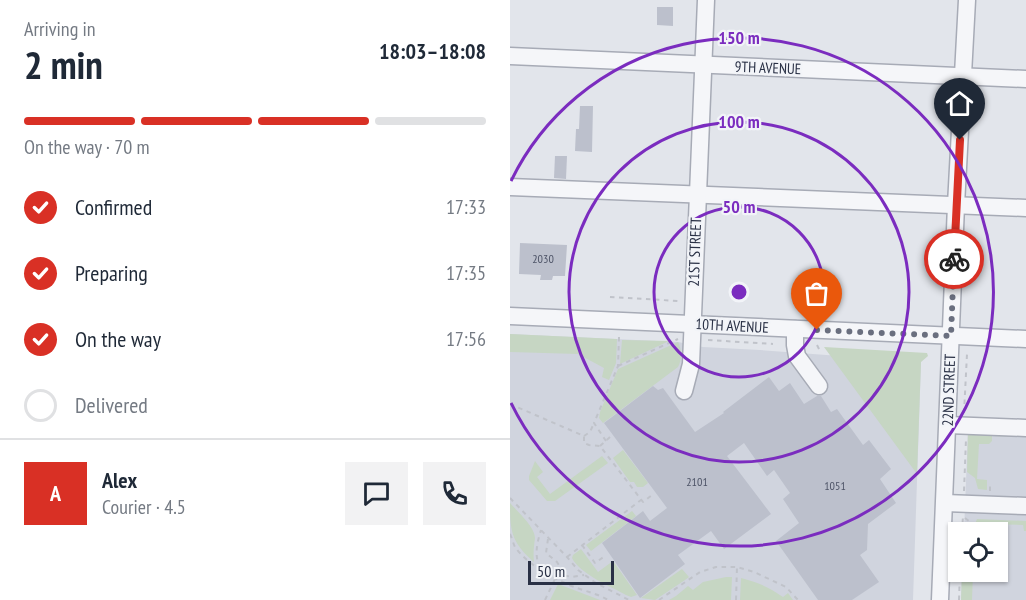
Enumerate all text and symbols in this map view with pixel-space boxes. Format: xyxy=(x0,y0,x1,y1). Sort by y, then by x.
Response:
text: Arriving in xyxy=(24,16,96,42)
text: 150 m xyxy=(718,26,760,49)
text: 18:03–18:08 xyxy=(379,37,486,65)
text: 2 min xyxy=(24,39,103,90)
street label: 9TH AVENUE xyxy=(734,57,802,78)
pin xyxy=(934,78,985,140)
icon: home xyxy=(943,87,976,120)
text: 100 m xyxy=(718,110,760,133)
text: On the way · 70 m xyxy=(24,134,150,160)
icon: check xyxy=(24,191,57,224)
text: Confirmed xyxy=(75,193,152,221)
text: 17:33 xyxy=(446,194,486,220)
text: 50 m xyxy=(723,195,755,218)
street label: 21ST STREET xyxy=(684,217,705,287)
courier xyxy=(924,229,984,289)
icon: bike xyxy=(938,243,971,276)
house number: 2030 xyxy=(532,251,554,266)
icon: check xyxy=(24,257,57,290)
text: Preparing xyxy=(75,259,148,287)
text: 17:35 xyxy=(446,260,486,286)
pin xyxy=(791,268,842,330)
icon: bag xyxy=(800,277,833,310)
centre of rings xyxy=(729,282,749,302)
street label: 10TH AVENUE xyxy=(695,314,769,337)
icon: check xyxy=(24,323,57,356)
text: On the way xyxy=(75,325,161,353)
text: 17:56 xyxy=(446,326,486,352)
street label: 22ND STREET xyxy=(938,353,959,427)
text: Delivered xyxy=(75,391,148,419)
button: chat xyxy=(345,462,408,525)
button: phone xyxy=(423,462,486,525)
text: Alex xyxy=(102,466,137,494)
house number: 2101 xyxy=(686,474,708,489)
house number: 1051 xyxy=(824,478,846,493)
text: A xyxy=(50,479,61,507)
text: Courier · 4.5 xyxy=(102,494,186,520)
map controls xyxy=(948,522,1008,582)
button: locate xyxy=(948,522,1008,582)
scale bar xyxy=(528,558,614,586)
text: 50 m xyxy=(537,561,565,581)

